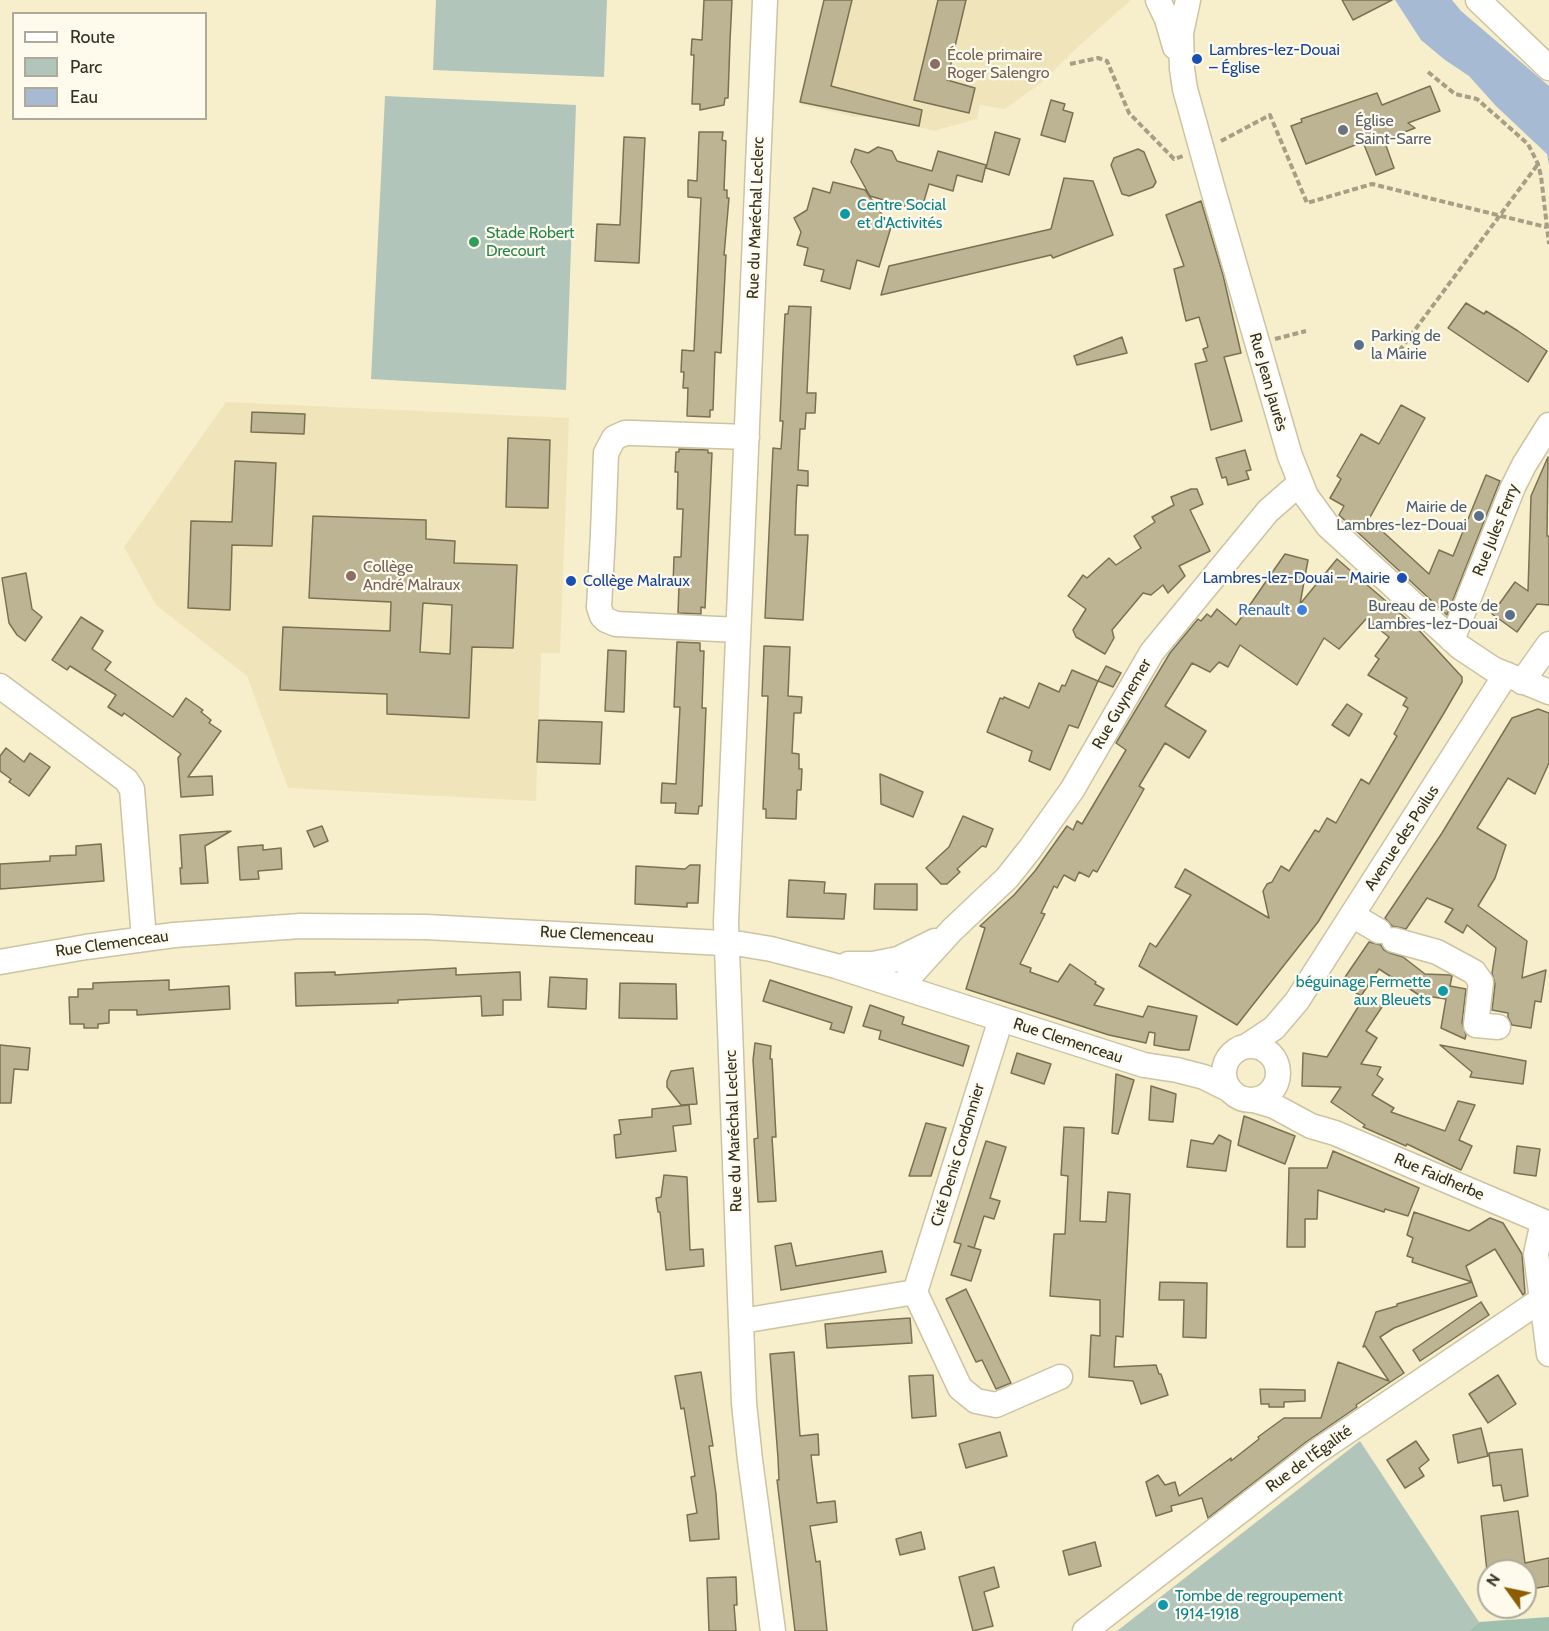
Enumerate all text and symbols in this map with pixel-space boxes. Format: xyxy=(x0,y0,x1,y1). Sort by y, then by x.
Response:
legend xyxy=(12,12,207,120)
text: Route xyxy=(70,26,115,48)
place label: Lambres-lez-Douai – Église xyxy=(1209,40,1340,78)
place label: École primaire Roger Salengro xyxy=(947,45,1049,83)
marker: Lambres-lez-Douai – Église xyxy=(1190,52,1204,66)
text: Parc xyxy=(70,56,102,78)
marker: École primaire Roger Salengro xyxy=(928,57,942,71)
text: Eau xyxy=(70,86,98,108)
place label: Église Saint-Sarre xyxy=(1355,111,1431,149)
marker: Église Saint-Sarre xyxy=(1336,123,1350,137)
street label: Rue du Maréchal Leclerc xyxy=(744,137,768,299)
place label: Centre Social et d'Activités xyxy=(857,195,946,233)
marker: Centre Social et d'Activités xyxy=(838,207,852,221)
place label: Stade Robert Drecourt xyxy=(486,223,575,261)
marker: Stade Robert Drecourt xyxy=(467,235,481,249)
place label: Parking de la Mairie xyxy=(1371,326,1441,364)
street label: Rue Jean Jaurès xyxy=(1245,331,1291,433)
marker: Parking de la Mairie xyxy=(1352,338,1366,352)
street label: Rue Jules Ferry xyxy=(1469,481,1523,579)
place label: Mairie de Lambres-lez-Douai xyxy=(1336,497,1467,535)
marker: Mairie de Lambres-lez-Douai xyxy=(1472,509,1486,523)
place label: Collège André Malraux xyxy=(363,557,460,595)
place label: Lambres-lez-Douai – Mairie xyxy=(1203,568,1390,588)
marker: Collège André Malraux xyxy=(344,569,358,583)
place label: Collège Malraux xyxy=(583,571,690,591)
marker: Lambres-lez-Douai – Mairie xyxy=(1395,571,1409,585)
marker: Collège Malraux xyxy=(564,574,578,588)
place label: Bureau de Poste de Lambres-lez-Douai xyxy=(1367,596,1498,634)
place label: Renault xyxy=(1238,600,1290,620)
marker: Renault xyxy=(1295,603,1309,617)
marker: Bureau de Poste de Lambres-lez-Douai xyxy=(1503,608,1517,622)
street label: Rue Guynemer xyxy=(1088,655,1156,753)
street label: Avenue des Poilus xyxy=(1361,782,1443,894)
street label: Rue Clemenceau xyxy=(540,922,654,948)
street label: Rue Clemenceau xyxy=(54,927,170,961)
place label: béguinage Fermette aux Bleuets xyxy=(1296,972,1431,1010)
marker: béguinage Fermette aux Bleuets xyxy=(1436,984,1450,998)
street label: Rue Clemenceau xyxy=(1011,1014,1125,1068)
street label: Rue du Maréchal Leclerc xyxy=(722,1050,746,1212)
street label: Cité Denis Cordonnier xyxy=(927,1081,989,1229)
street label: Rue Faidherbe xyxy=(1391,1149,1487,1205)
street label: Rue de l'Égalité xyxy=(1262,1421,1356,1497)
north arrow xyxy=(1477,1559,1537,1619)
text: N xyxy=(1482,1570,1504,1590)
place label: Tombe de regroupement 1914-1918 xyxy=(1175,1586,1343,1624)
marker: Tombe de regroupement 1914-1918 xyxy=(1156,1598,1170,1612)

